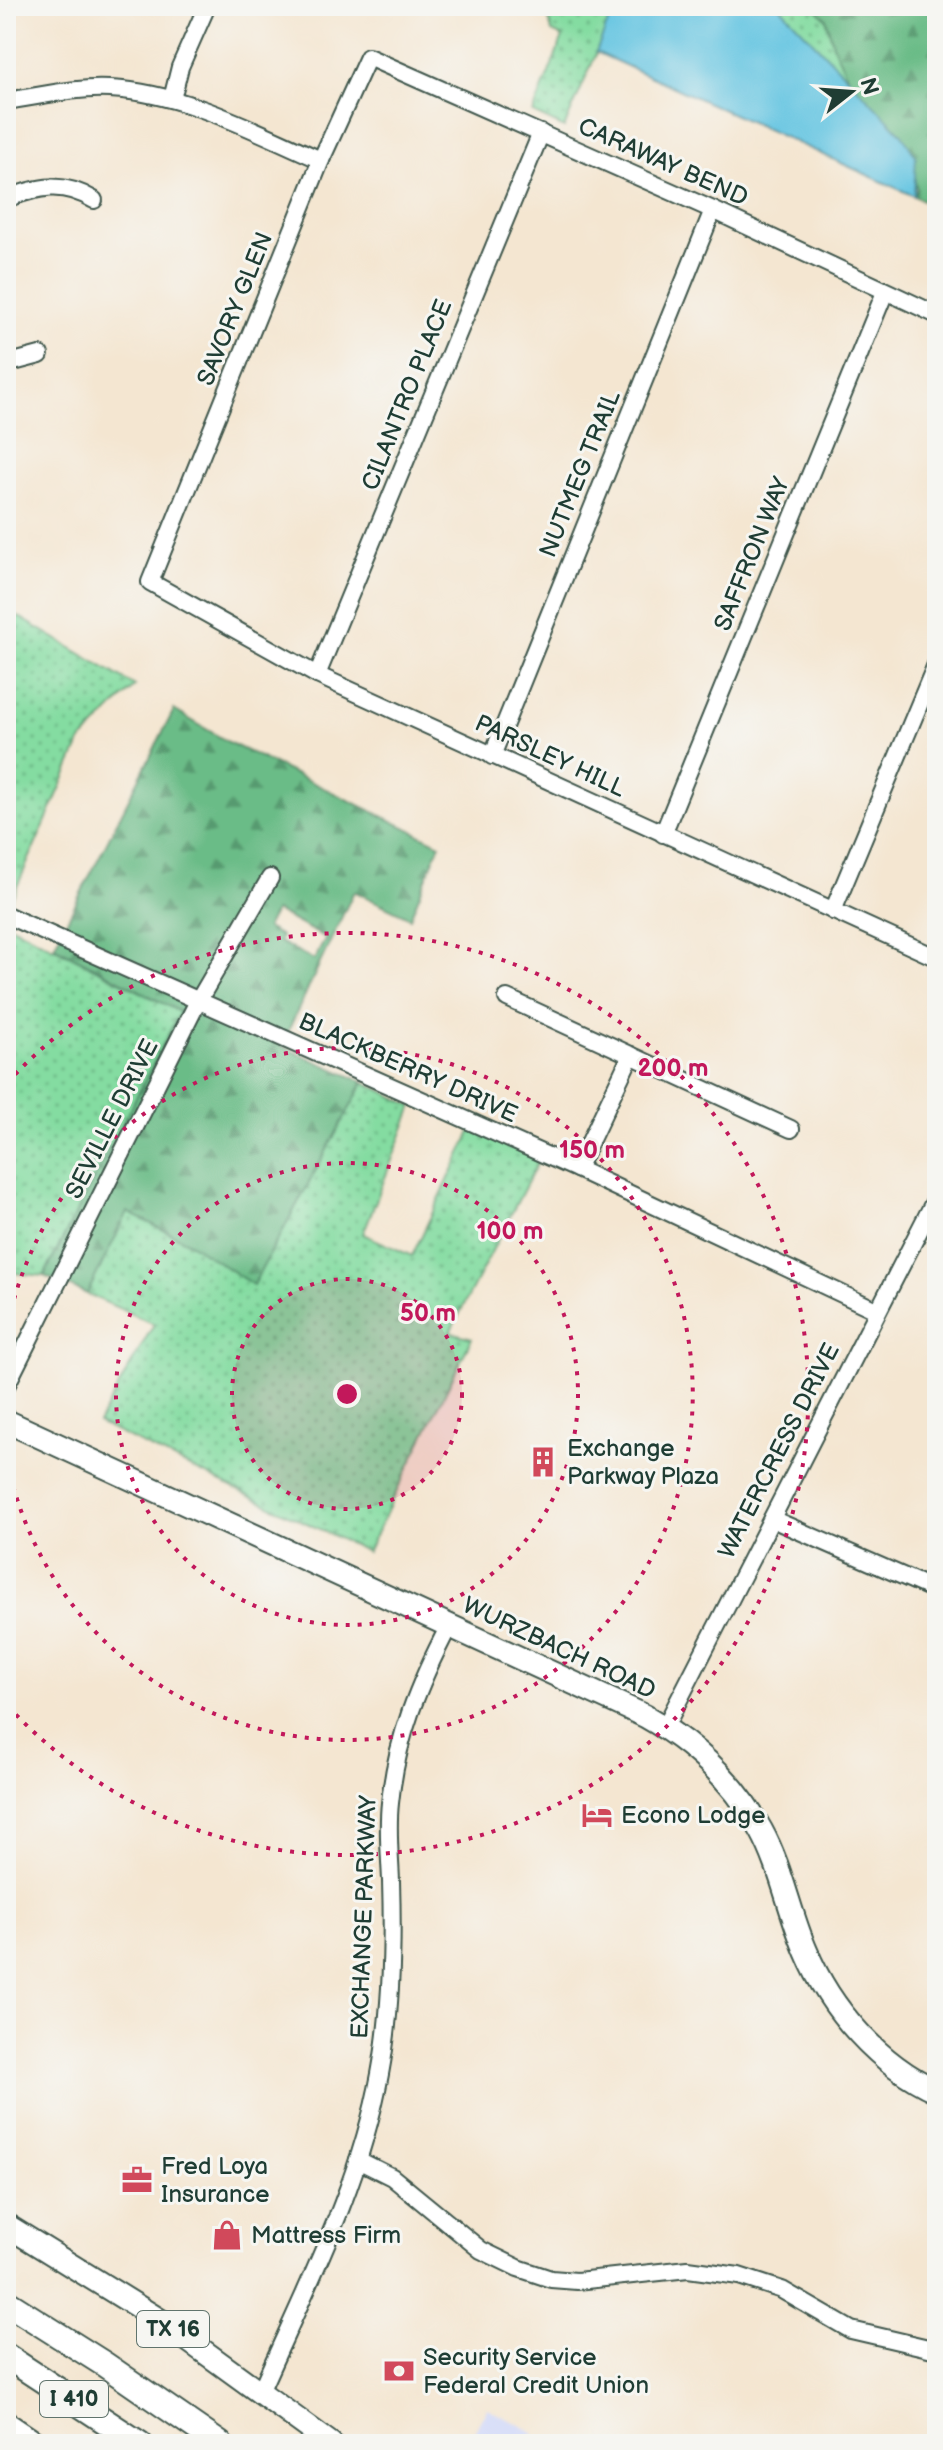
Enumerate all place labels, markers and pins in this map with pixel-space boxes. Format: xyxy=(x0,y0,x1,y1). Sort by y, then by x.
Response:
centre of rings xyxy=(333,1380,361,1408)
place label: Exchange Parkway Plaza xyxy=(567,1434,719,1491)
building icon: Exchange Parkway Plaza xyxy=(526,1445,560,1479)
hotel icon: Econo Lodge xyxy=(580,1798,614,1832)
place label: Econo Lodge xyxy=(621,1801,765,1830)
place label: Fred Loya Insurance xyxy=(161,2152,270,2209)
office icon: Fred Loya Insurance xyxy=(120,2163,154,2197)
shop icon: Mattress Firm xyxy=(210,2218,244,2252)
place label: Mattress Firm xyxy=(251,2221,401,2250)
place label: Security Service Federal Credit Union xyxy=(423,2343,649,2400)
bank icon: Security Service Federal Credit Union xyxy=(382,2354,416,2388)

